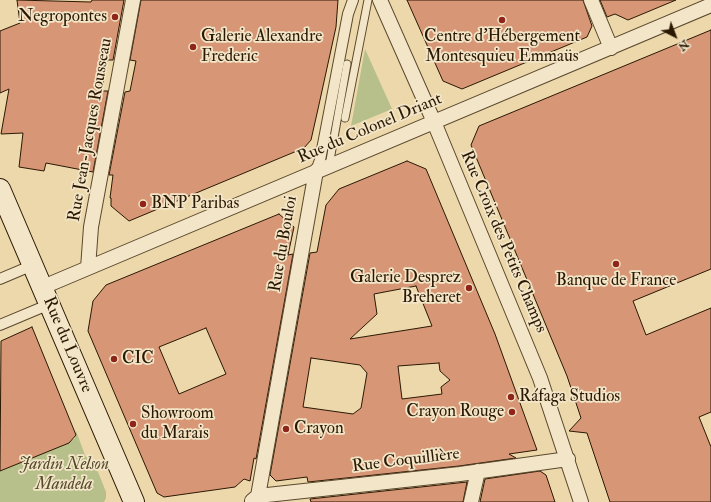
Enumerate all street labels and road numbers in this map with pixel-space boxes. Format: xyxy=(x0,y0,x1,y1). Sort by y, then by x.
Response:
street label: Rue Jean-Jacques Rousseau xyxy=(65,37,117,223)
street label: Rue du Colonel Driant xyxy=(295,89,445,169)
street label: Rue Croix des Petits Champs xyxy=(455,148,551,336)
street label: Rue du Bouloi xyxy=(266,194,302,294)
street label: Rue du Louvre xyxy=(38,294,96,396)
street label: Rue Coquillière xyxy=(351,444,461,478)

